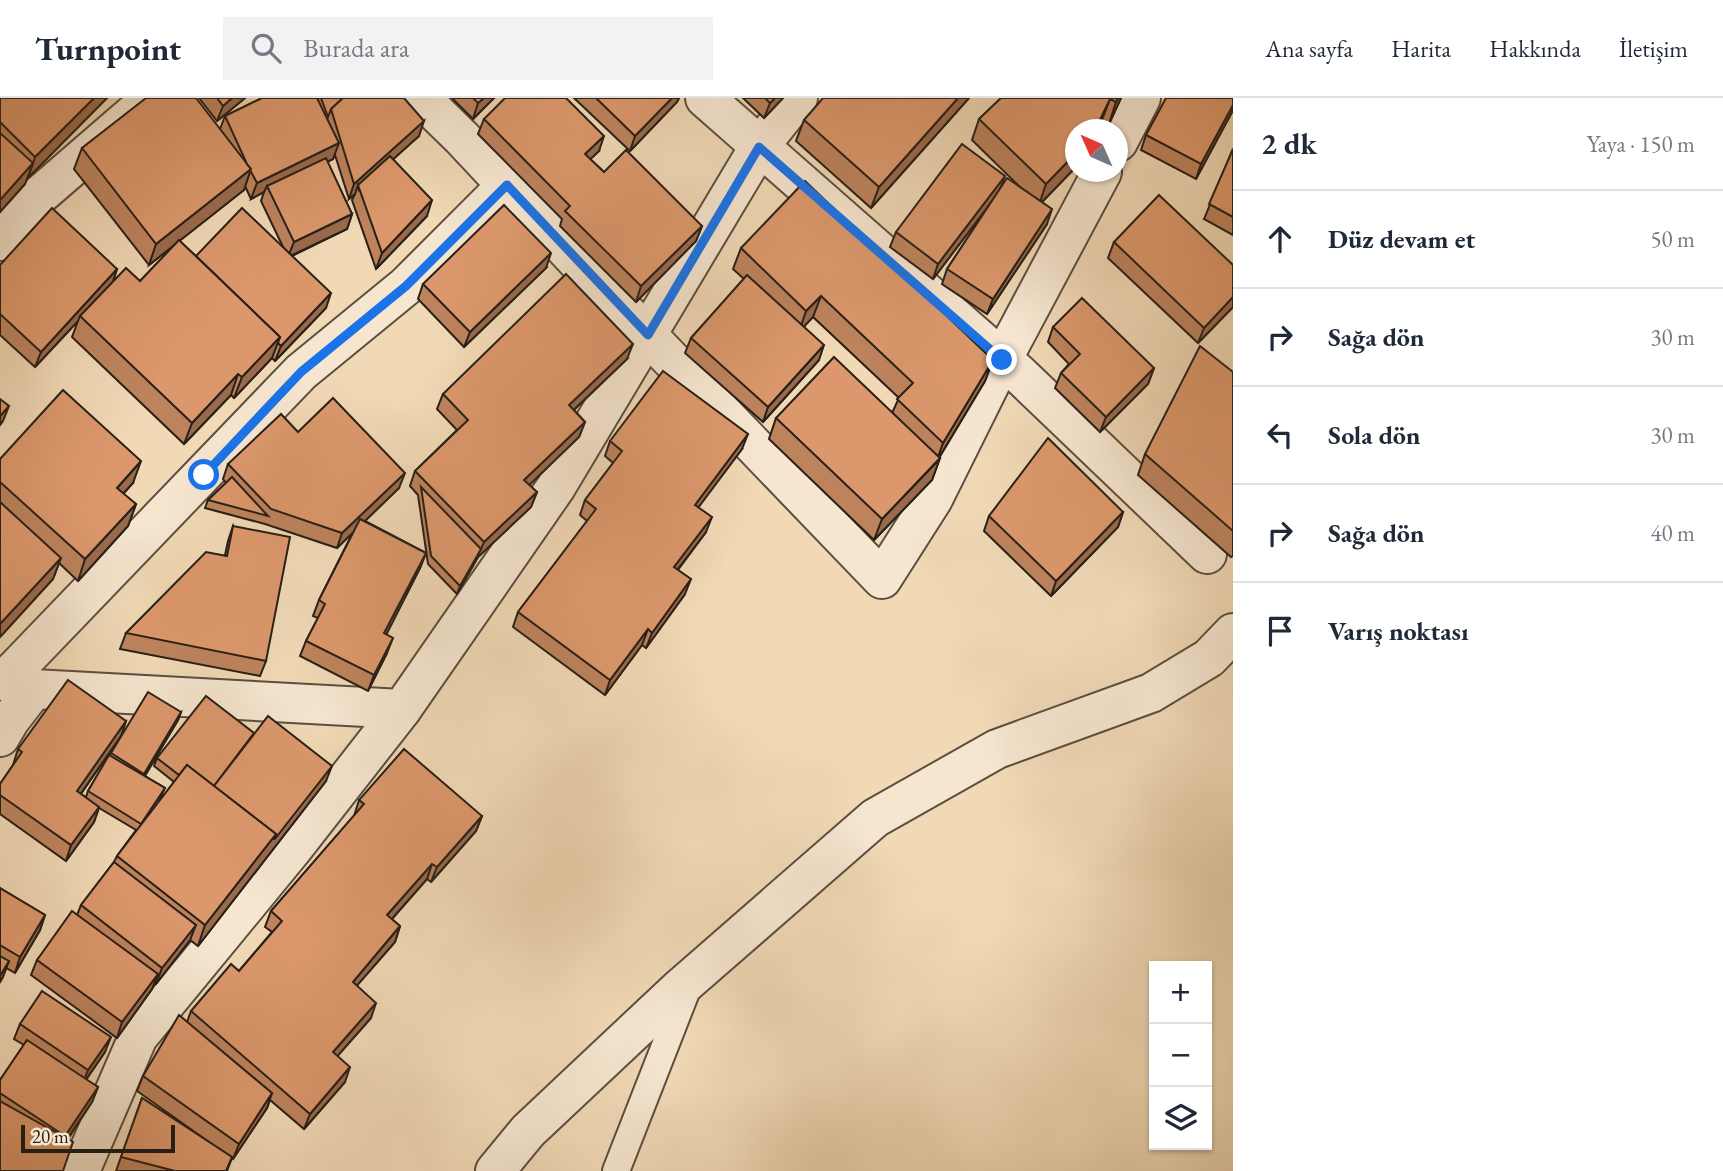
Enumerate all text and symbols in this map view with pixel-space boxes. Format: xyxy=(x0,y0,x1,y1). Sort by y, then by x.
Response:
search box xyxy=(223,17,713,80)
text: Turnpoint xyxy=(35,27,181,70)
icon: search xyxy=(247,29,285,67)
text: Burada ara xyxy=(303,31,409,65)
text: Ana sayfa xyxy=(1265,33,1353,64)
text: Harita xyxy=(1391,33,1451,64)
text: Hakkında xyxy=(1489,33,1581,64)
text: İletişim xyxy=(1619,33,1688,64)
north arrow xyxy=(1065,119,1128,182)
text: 2 dk xyxy=(1261,124,1317,163)
text: Yaya · 150 m xyxy=(1587,129,1695,159)
icon: ahead xyxy=(1261,220,1299,258)
text: Düz devam et xyxy=(1328,222,1475,256)
text: 50 m xyxy=(1650,224,1695,254)
icon: right xyxy=(1261,318,1299,356)
text: Sağa dön xyxy=(1328,320,1425,354)
text: 30 m xyxy=(1650,322,1695,352)
route end xyxy=(986,344,1017,375)
icon: left xyxy=(1261,416,1299,454)
text: Sola dön xyxy=(1328,418,1421,452)
text: 30 m xyxy=(1650,420,1695,450)
route start xyxy=(188,459,219,490)
icon: right xyxy=(1261,514,1299,552)
text: Sağa dön xyxy=(1328,516,1425,550)
text: 40 m xyxy=(1650,518,1695,548)
icon: arrive xyxy=(1261,612,1299,650)
text: Varış noktası xyxy=(1328,614,1469,648)
map controls xyxy=(1149,961,1212,1150)
button: + xyxy=(1149,961,1212,1024)
button: − xyxy=(1149,1024,1212,1087)
button: layers xyxy=(1149,1087,1212,1150)
scale bar xyxy=(21,1122,175,1154)
text: 20 m xyxy=(32,1124,69,1149)

